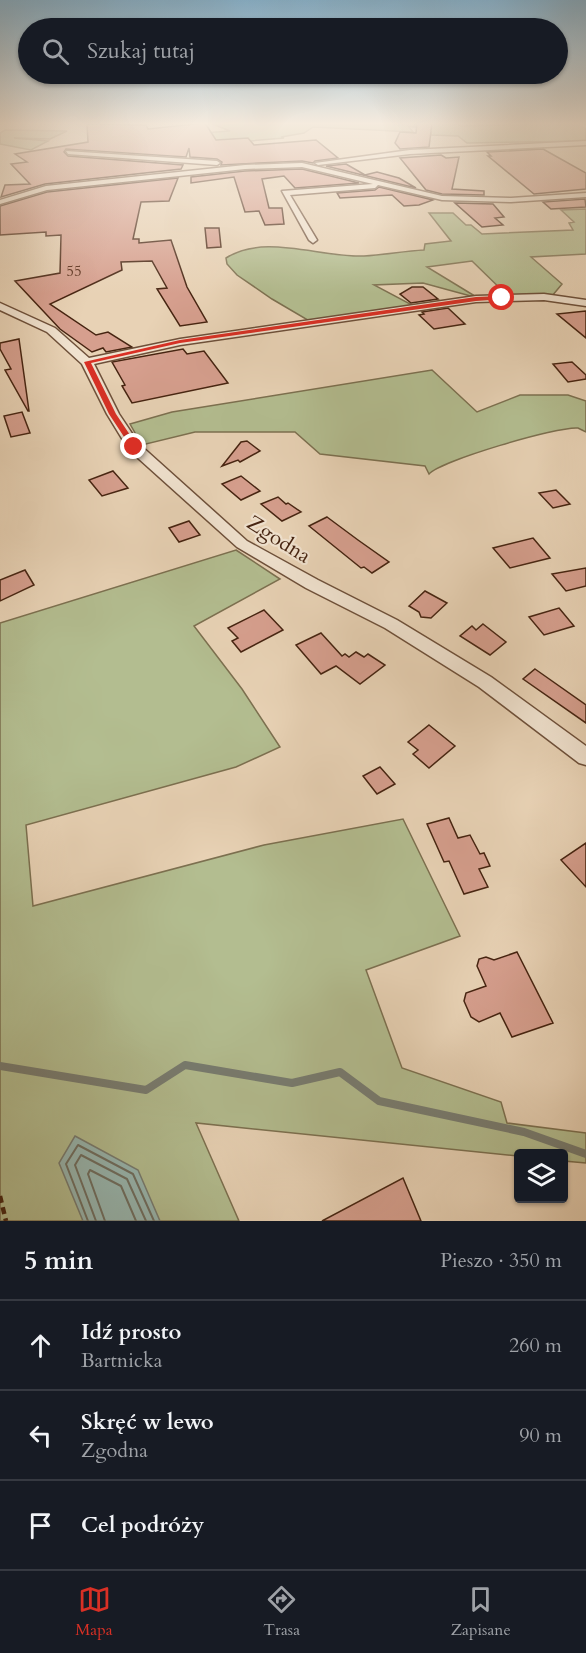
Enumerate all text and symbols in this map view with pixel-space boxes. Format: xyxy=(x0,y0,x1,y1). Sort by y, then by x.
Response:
search box xyxy=(18,18,568,84)
icon: search xyxy=(39,35,72,68)
text: Szukaj tutaj xyxy=(87,36,195,66)
house number: 55 xyxy=(66,261,82,281)
route start xyxy=(488,284,514,310)
route end xyxy=(120,433,146,459)
street label: Zgodna xyxy=(241,509,316,570)
map controls xyxy=(514,1149,568,1203)
button: layers xyxy=(514,1149,568,1203)
text: 5 min xyxy=(24,1243,93,1278)
text: Pieszo · 350 m xyxy=(440,1247,562,1274)
text: Idź prosto xyxy=(81,1317,181,1347)
icon: ahead xyxy=(24,1329,57,1362)
text: 260 m xyxy=(509,1332,562,1359)
text: Bartnicka xyxy=(81,1347,162,1374)
text: Skręć w lewo xyxy=(81,1407,214,1437)
icon: left xyxy=(24,1419,57,1452)
text: 90 m xyxy=(519,1422,562,1449)
text: Zgodna xyxy=(81,1437,148,1464)
icon: arrive xyxy=(24,1509,57,1542)
text: Cel podróży xyxy=(81,1510,204,1540)
tab: Mapa xyxy=(75,1583,113,1641)
tab: Trasa xyxy=(263,1583,300,1641)
tab: Zapisane xyxy=(451,1583,511,1641)

